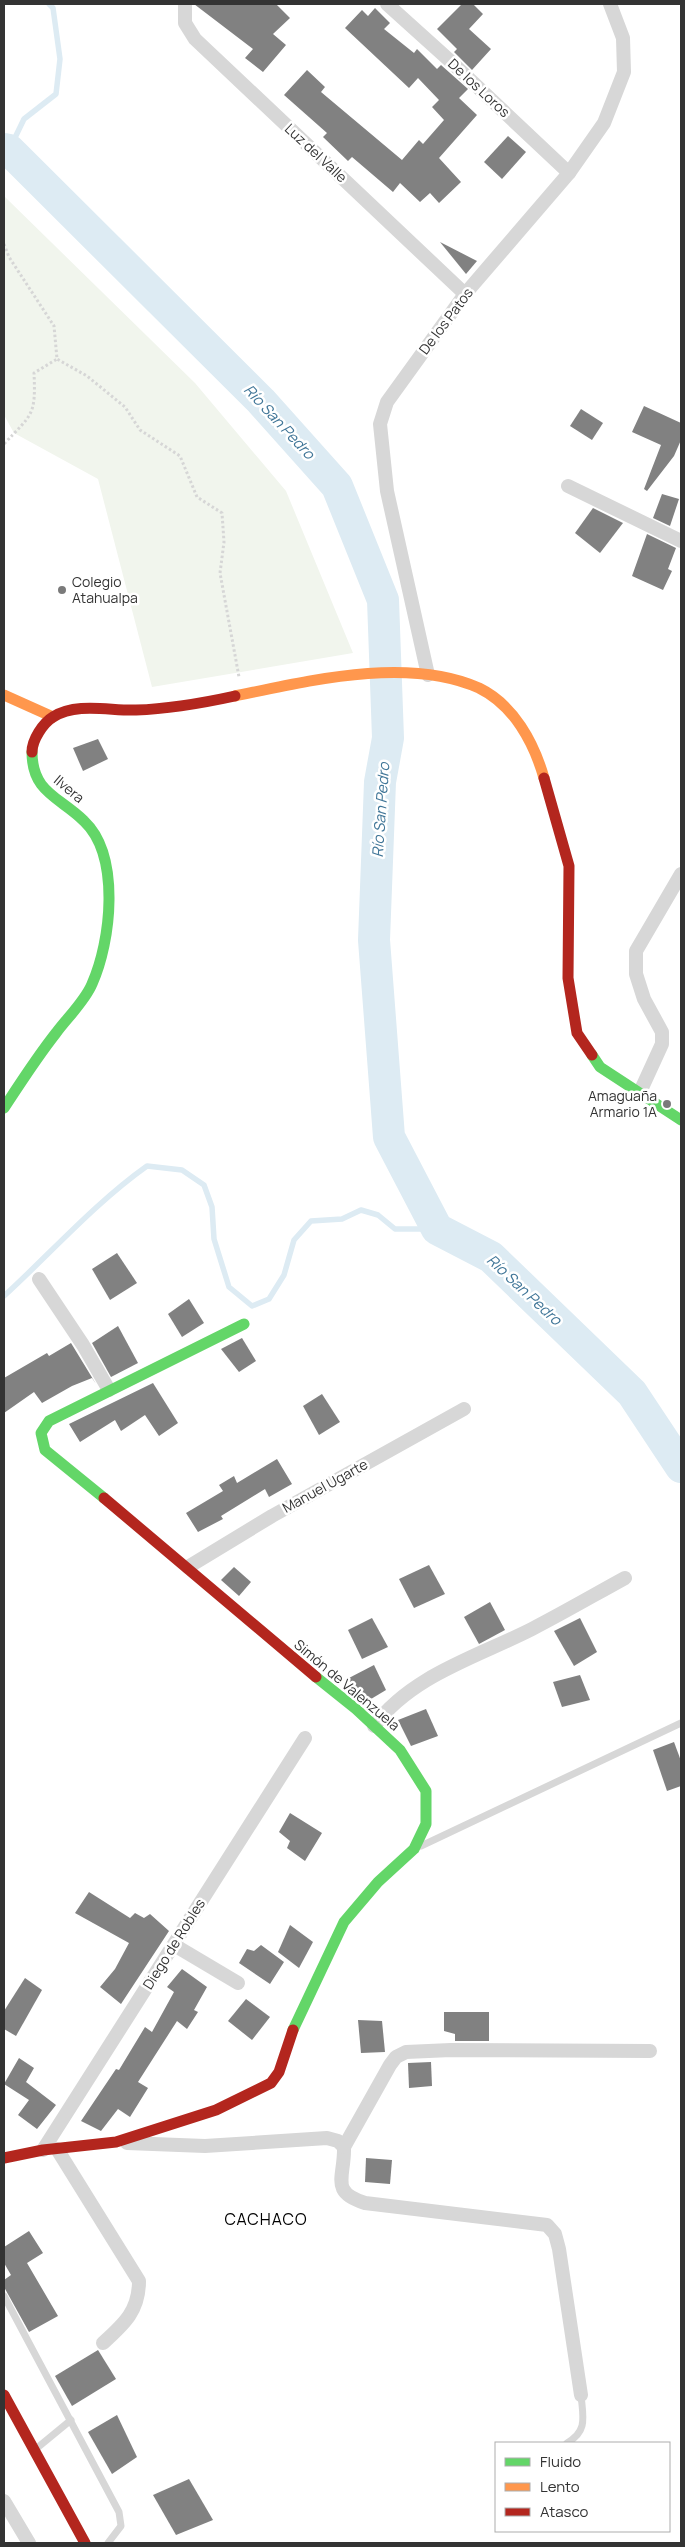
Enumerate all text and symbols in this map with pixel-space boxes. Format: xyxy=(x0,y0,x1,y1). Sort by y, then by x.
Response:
street label: De los Loros xyxy=(444,54,514,121)
street label: Luz del Valle xyxy=(281,119,352,186)
street label: De los Patos xyxy=(414,284,477,358)
water label: Río San Pedro xyxy=(239,380,320,464)
place label: Colegio Atahualpa xyxy=(72,572,138,607)
marker: Colegio Atahualpa xyxy=(56,584,68,596)
water label: Río San Pedro xyxy=(367,761,394,858)
street label: Ilvera xyxy=(50,770,88,807)
place label: Amaguaña Armario 1A xyxy=(588,1086,657,1121)
marker: Amaguaña Armario 1A xyxy=(661,1098,673,1110)
water label: Río San Pedro xyxy=(482,1250,567,1331)
street label: Manuel Ugarte xyxy=(279,1454,371,1517)
street label: Simón de Valenzuela xyxy=(290,1635,404,1734)
street label: Diego de Robles xyxy=(138,1895,209,1993)
district label: CACHACO xyxy=(224,2208,308,2230)
legend xyxy=(495,2442,670,2532)
text: Fluido xyxy=(540,2451,581,2472)
text: Lento xyxy=(540,2476,580,2497)
text: Atasco xyxy=(540,2501,588,2522)

